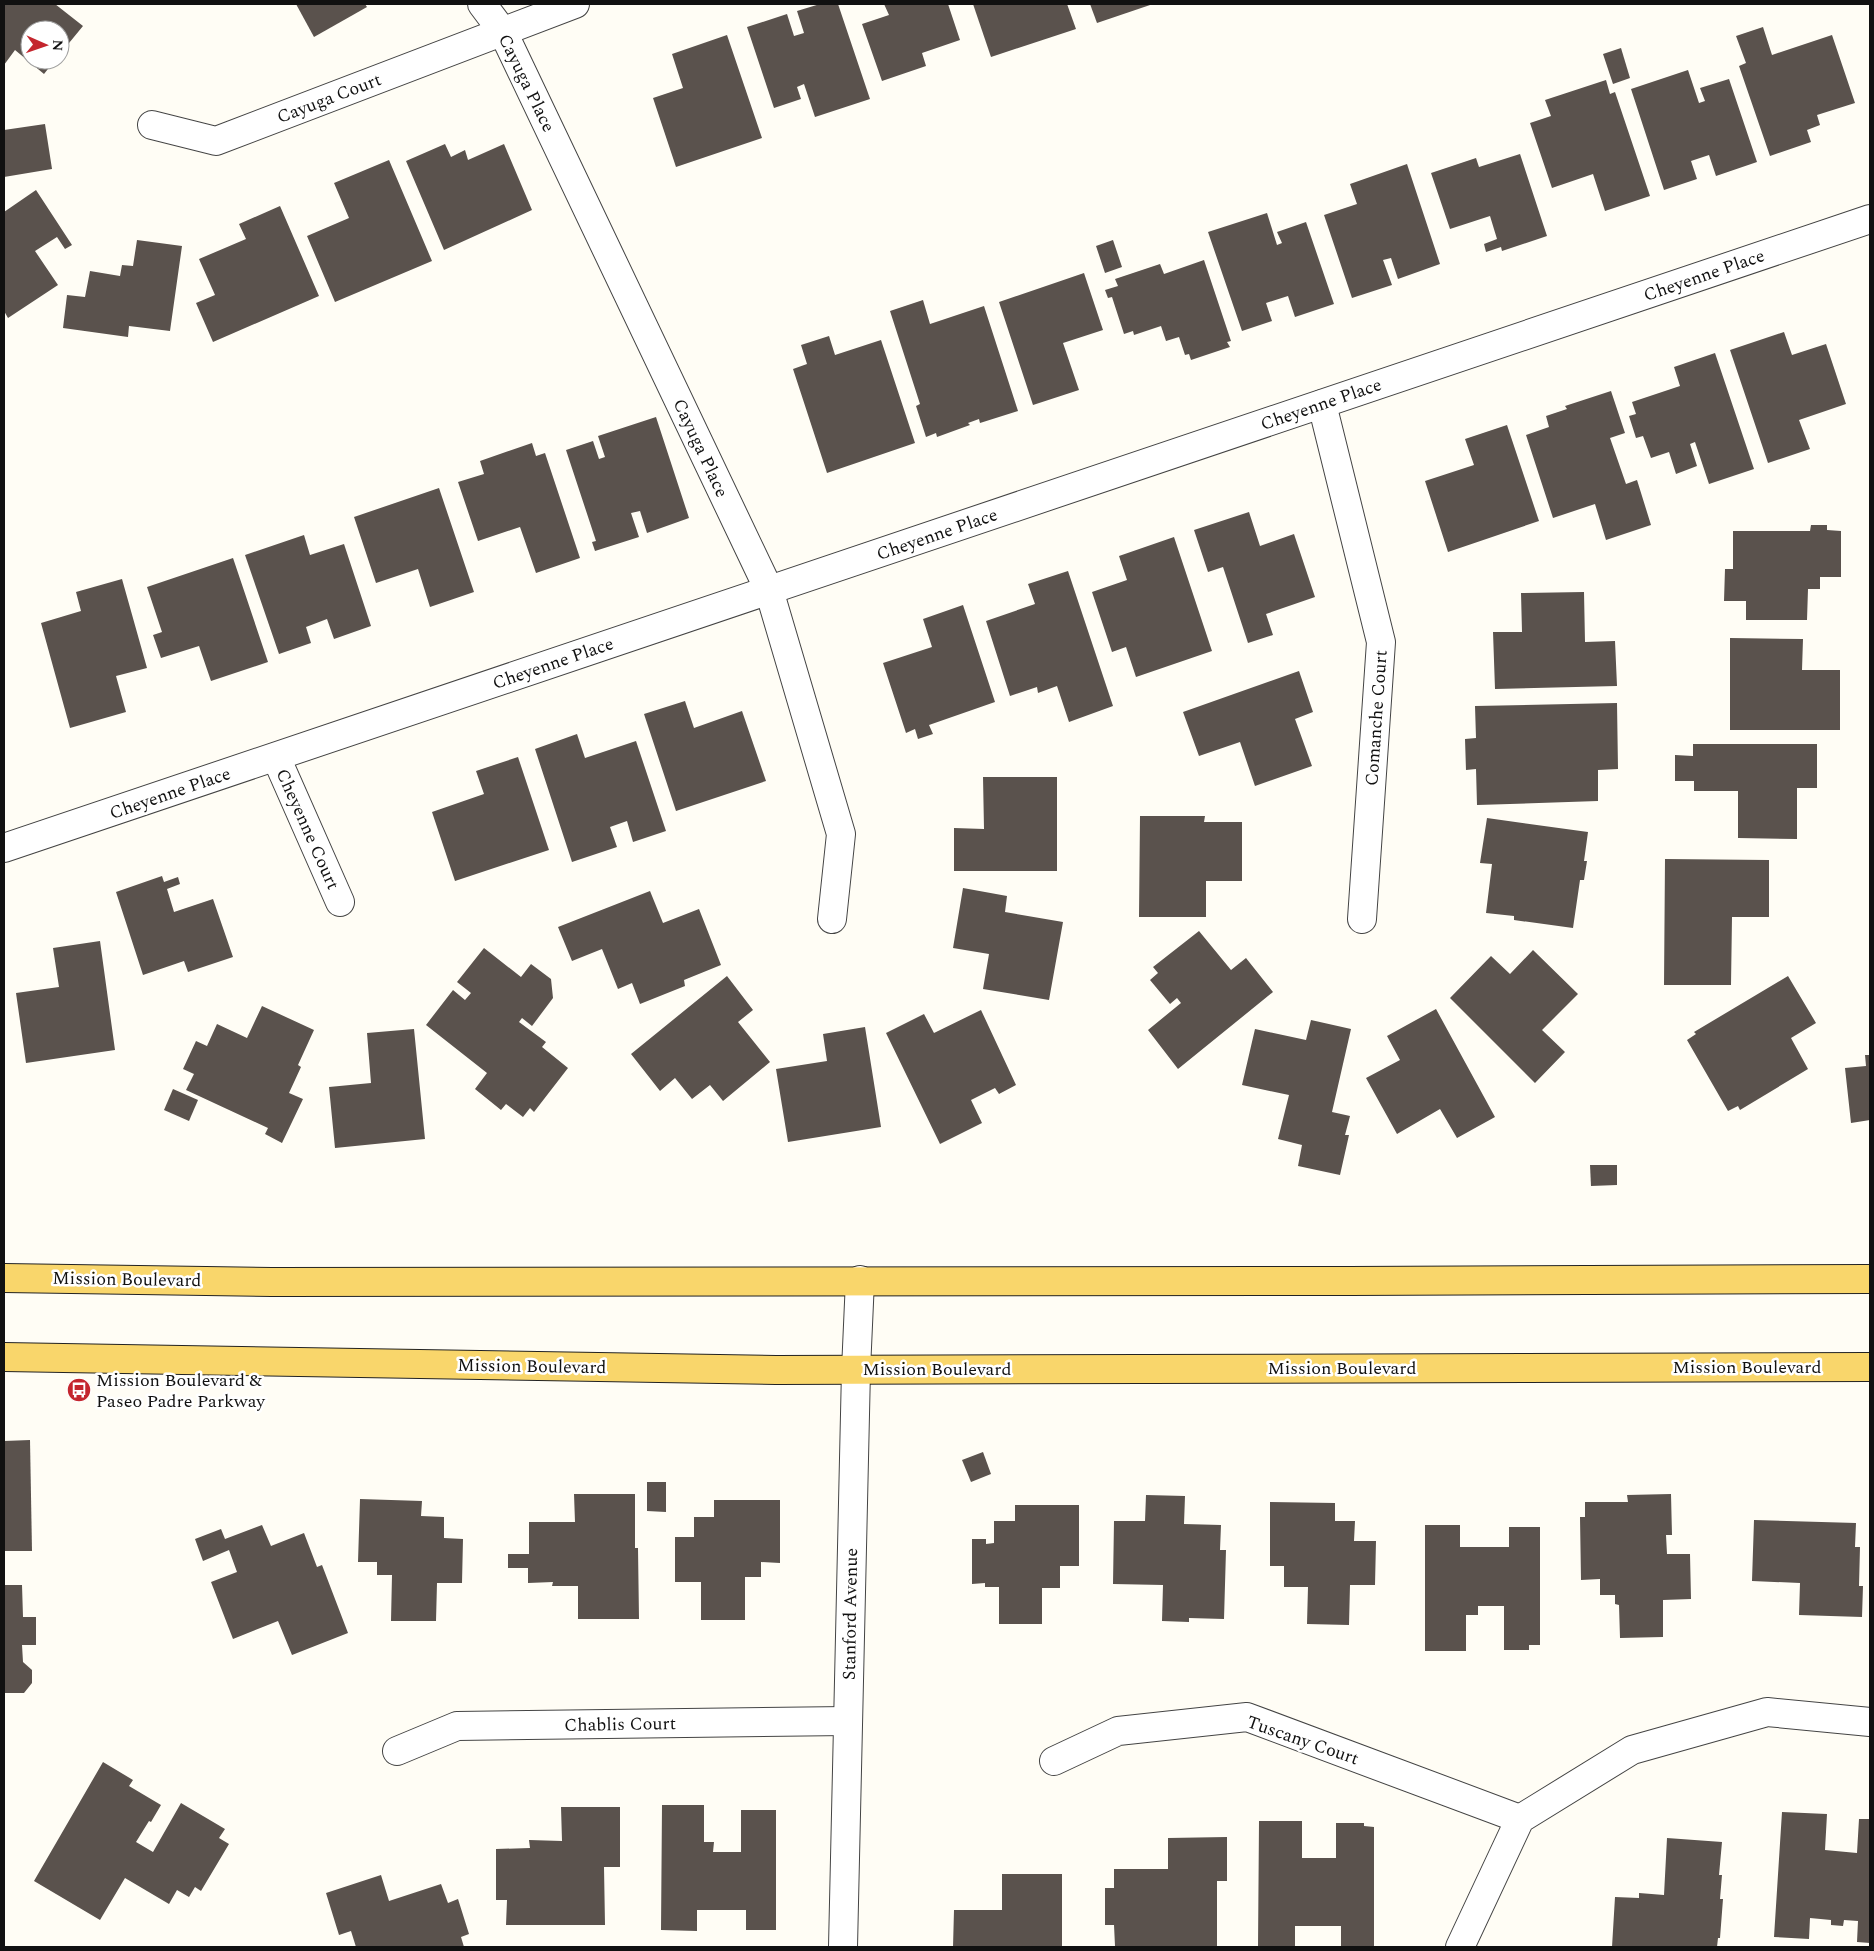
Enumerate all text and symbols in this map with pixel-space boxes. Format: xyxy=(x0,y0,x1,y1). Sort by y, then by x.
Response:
north arrow xyxy=(20,20,70,70)
street label: Cayuga Place xyxy=(491,29,562,137)
text: N xyxy=(47,39,68,52)
street label: Cayuga Court xyxy=(273,66,385,131)
street label: Cheyenne Place xyxy=(1640,242,1768,309)
street label: Cheyenne Place xyxy=(1257,371,1385,438)
street label: Cayuga Place xyxy=(666,394,735,502)
street label: Cheyenne Place xyxy=(873,501,1001,568)
street label: Cheyenne Place xyxy=(489,630,617,697)
street label: Comanche Court xyxy=(1358,649,1395,787)
street label: Cheyenne Place xyxy=(106,760,234,827)
street label: Cheyenne Court xyxy=(269,764,346,894)
street label: Mission Boulevard xyxy=(52,1265,202,1294)
street label: Mission Boulevard xyxy=(457,1352,607,1381)
street label: Mission Boulevard xyxy=(1672,1354,1822,1381)
street label: Mission Boulevard xyxy=(1267,1355,1417,1382)
street label: Mission Boulevard xyxy=(862,1356,1012,1383)
place label: Mission Boulevard & Paseo Padre Parkway xyxy=(96,1367,266,1415)
bus stop icon: Mission Boulevard & Paseo Padre Parkway xyxy=(66,1377,92,1403)
street label: Stanford Avenue xyxy=(836,1548,865,1680)
street label: Tuscany Court xyxy=(1243,1709,1363,1772)
street label: Chablis Court xyxy=(564,1710,676,1739)

